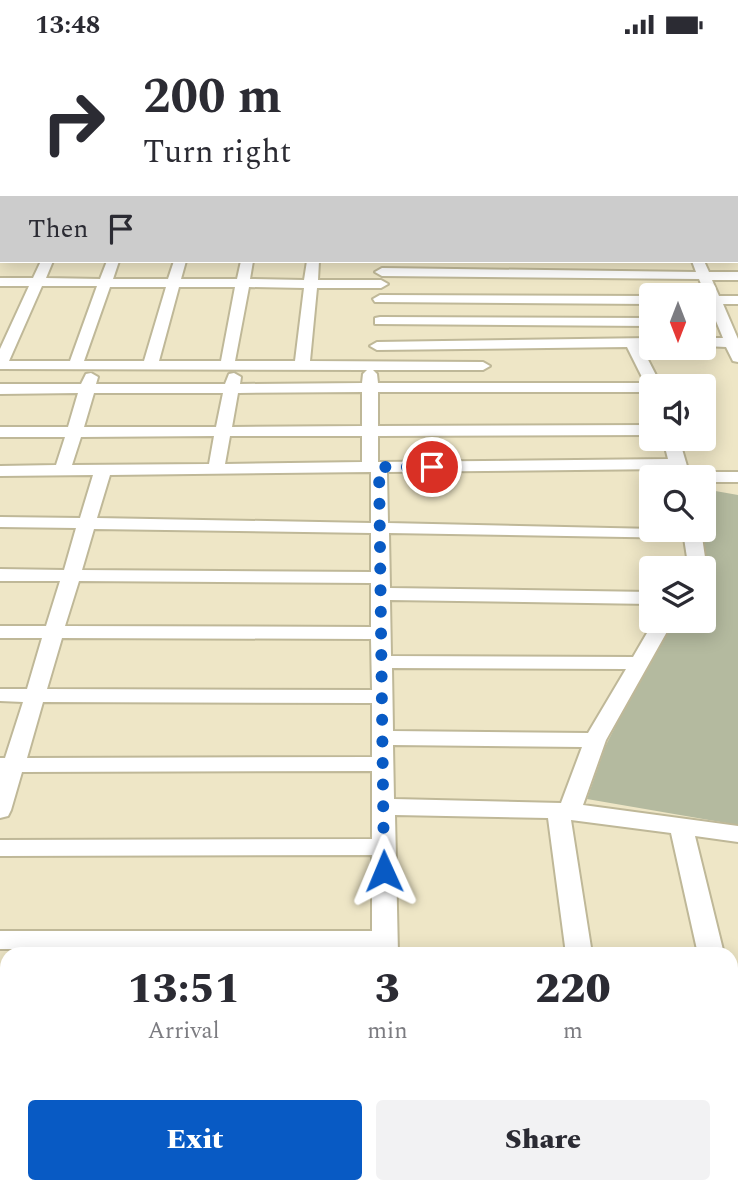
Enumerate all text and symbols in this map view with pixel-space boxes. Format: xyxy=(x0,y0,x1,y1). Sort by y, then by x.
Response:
text: 13:48 xyxy=(35,5,100,45)
text: 200 m xyxy=(143,60,282,135)
icon: right xyxy=(28,77,119,168)
text: Turn right xyxy=(143,128,291,177)
text: Then xyxy=(28,209,88,249)
icon: arrive xyxy=(102,210,140,248)
north arrow xyxy=(639,283,716,361)
map controls xyxy=(639,283,716,633)
button: sound xyxy=(639,374,716,451)
pin xyxy=(402,437,462,497)
icon: arrive xyxy=(413,448,451,486)
button: search xyxy=(639,465,716,542)
button: layers xyxy=(639,556,716,633)
position arrow xyxy=(347,834,421,908)
text: 13:51 xyxy=(127,958,240,1021)
text: 3 xyxy=(375,958,400,1021)
text: 220 xyxy=(535,958,611,1021)
text: Arrival xyxy=(148,1014,220,1049)
text: min xyxy=(367,1014,408,1049)
text: m xyxy=(563,1014,583,1049)
button: Exit xyxy=(28,1100,362,1180)
button: Share xyxy=(376,1100,710,1180)

